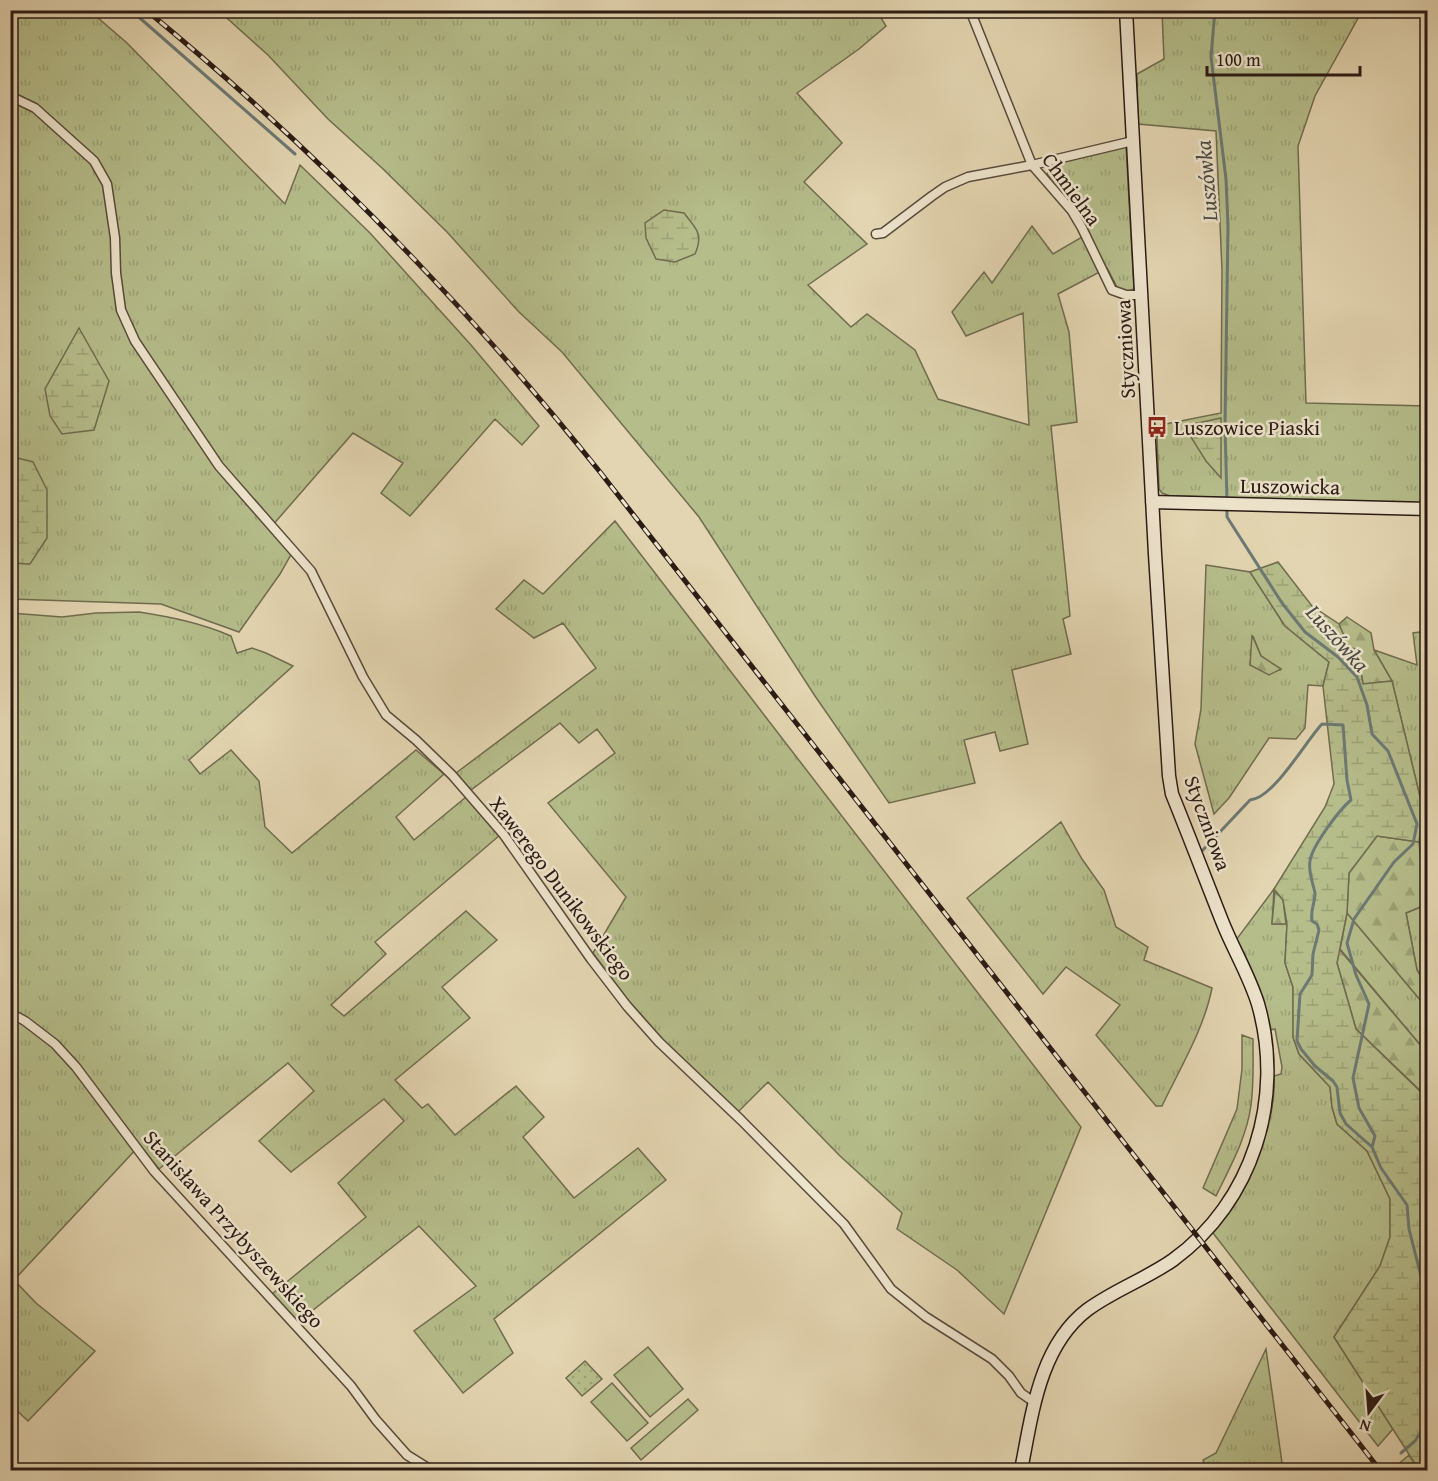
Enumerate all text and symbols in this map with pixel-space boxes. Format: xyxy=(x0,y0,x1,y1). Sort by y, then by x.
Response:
scale bar xyxy=(1207,39,1360,77)
text: 100 m xyxy=(1216,46,1261,73)
water label: Luszówka xyxy=(1187,139,1226,224)
street label: Chmielna xyxy=(1035,146,1109,232)
street label: Styczniowa xyxy=(1107,299,1143,399)
place label: Luszowice Piaski xyxy=(1174,412,1320,443)
bus stop icon: Luszowice Piaski xyxy=(1145,415,1169,439)
street label: Luszowicka xyxy=(1240,470,1340,502)
water label: Luszówka xyxy=(1298,596,1377,679)
street label: Styczniowa xyxy=(1176,771,1240,875)
street label: Xawerego Dunikowskiego xyxy=(482,789,642,987)
street label: Stanisława Przybyszewskiego xyxy=(136,1123,332,1335)
north arrow xyxy=(1339,1382,1399,1442)
text: N xyxy=(1356,1413,1373,1439)

